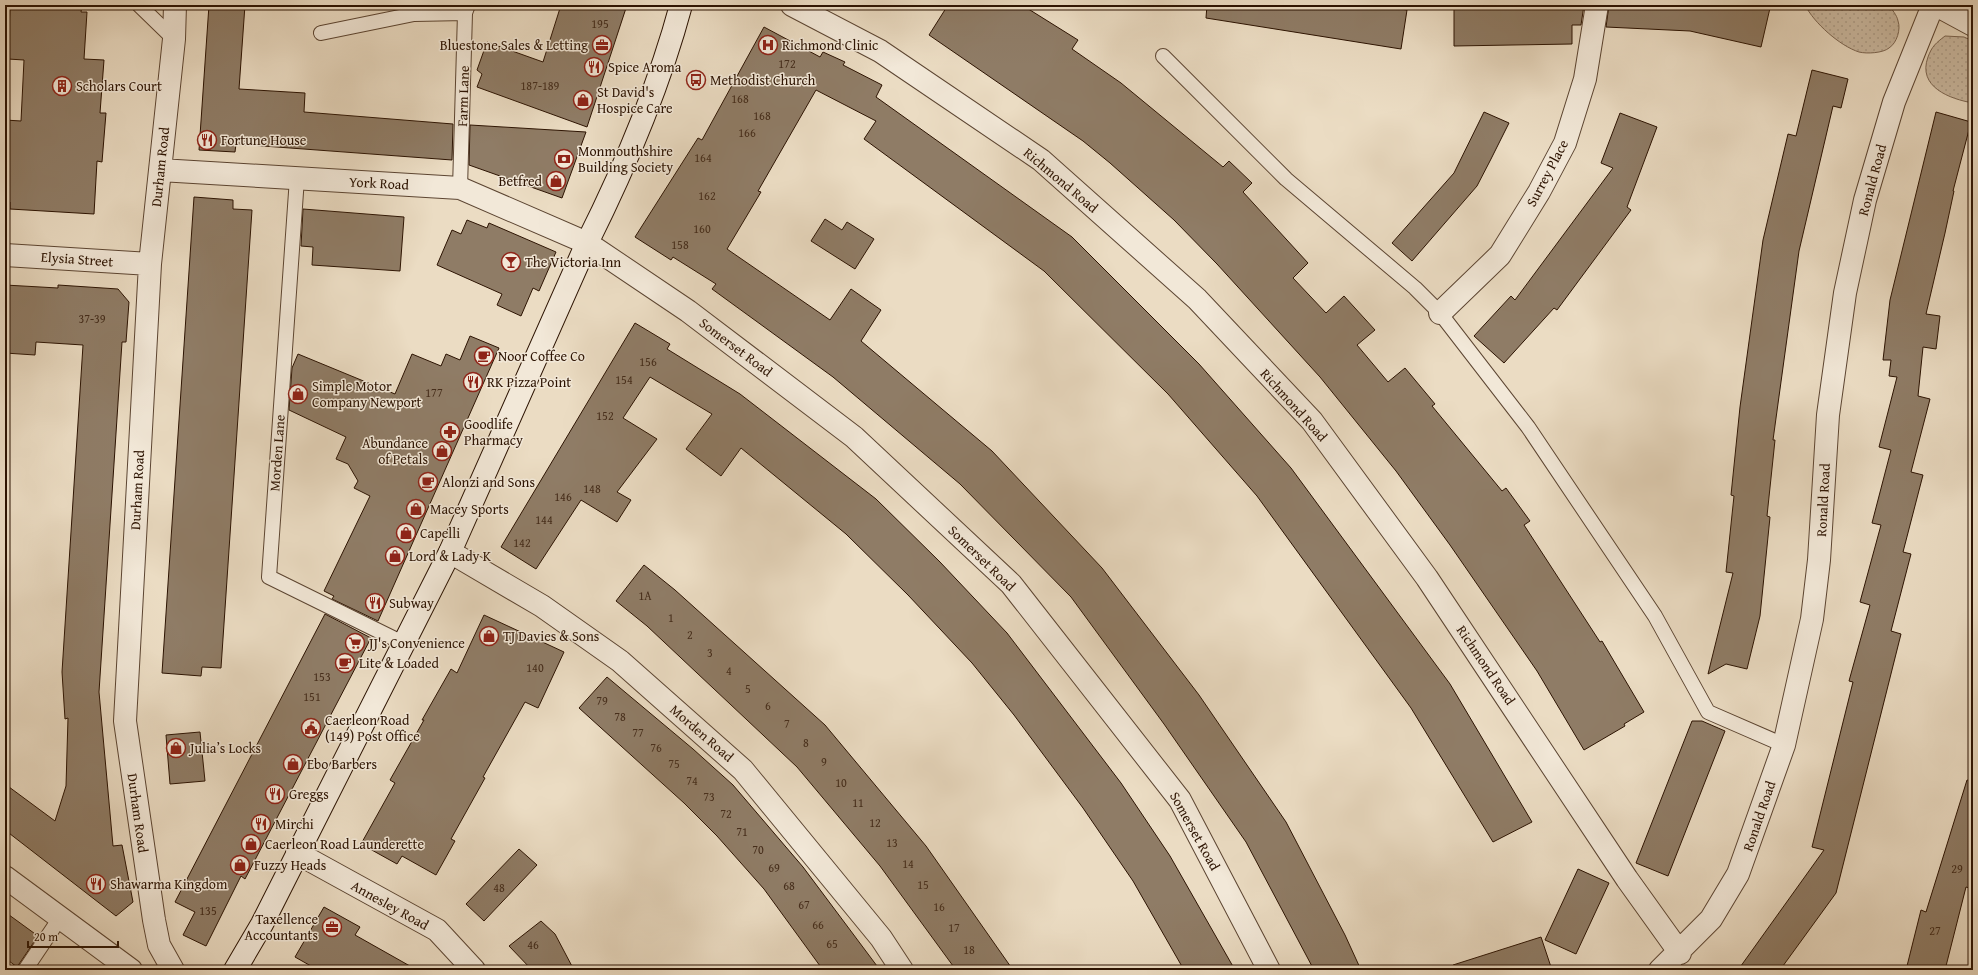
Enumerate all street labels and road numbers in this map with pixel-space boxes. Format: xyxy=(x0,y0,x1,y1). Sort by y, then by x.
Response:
street label: Farm Lane xyxy=(452,65,474,127)
street label: Durham Road xyxy=(146,126,174,208)
street label: Surrey Place xyxy=(1521,136,1573,210)
street label: Ronald Road xyxy=(1853,141,1891,218)
street label: Richmond Road xyxy=(1019,143,1103,218)
street label: York Road xyxy=(349,171,410,195)
street label: Elysia Street xyxy=(40,246,114,272)
street label: Somerset Road xyxy=(695,313,777,382)
street label: Richmond Road xyxy=(1256,364,1333,446)
street label: Morden Lane xyxy=(264,413,290,492)
street label: Durham Road xyxy=(125,449,149,531)
street label: Ronald Road xyxy=(1811,462,1835,537)
street label: Somerset Road xyxy=(944,521,1021,596)
street label: Richmond Road xyxy=(1452,621,1520,709)
street label: Morden Road xyxy=(666,700,739,767)
street label: Durham Road xyxy=(123,772,154,855)
street label: Ronald Road xyxy=(1738,778,1781,854)
street label: Somerset Road xyxy=(1165,788,1225,874)
street label: Annesley Road xyxy=(347,875,433,935)

